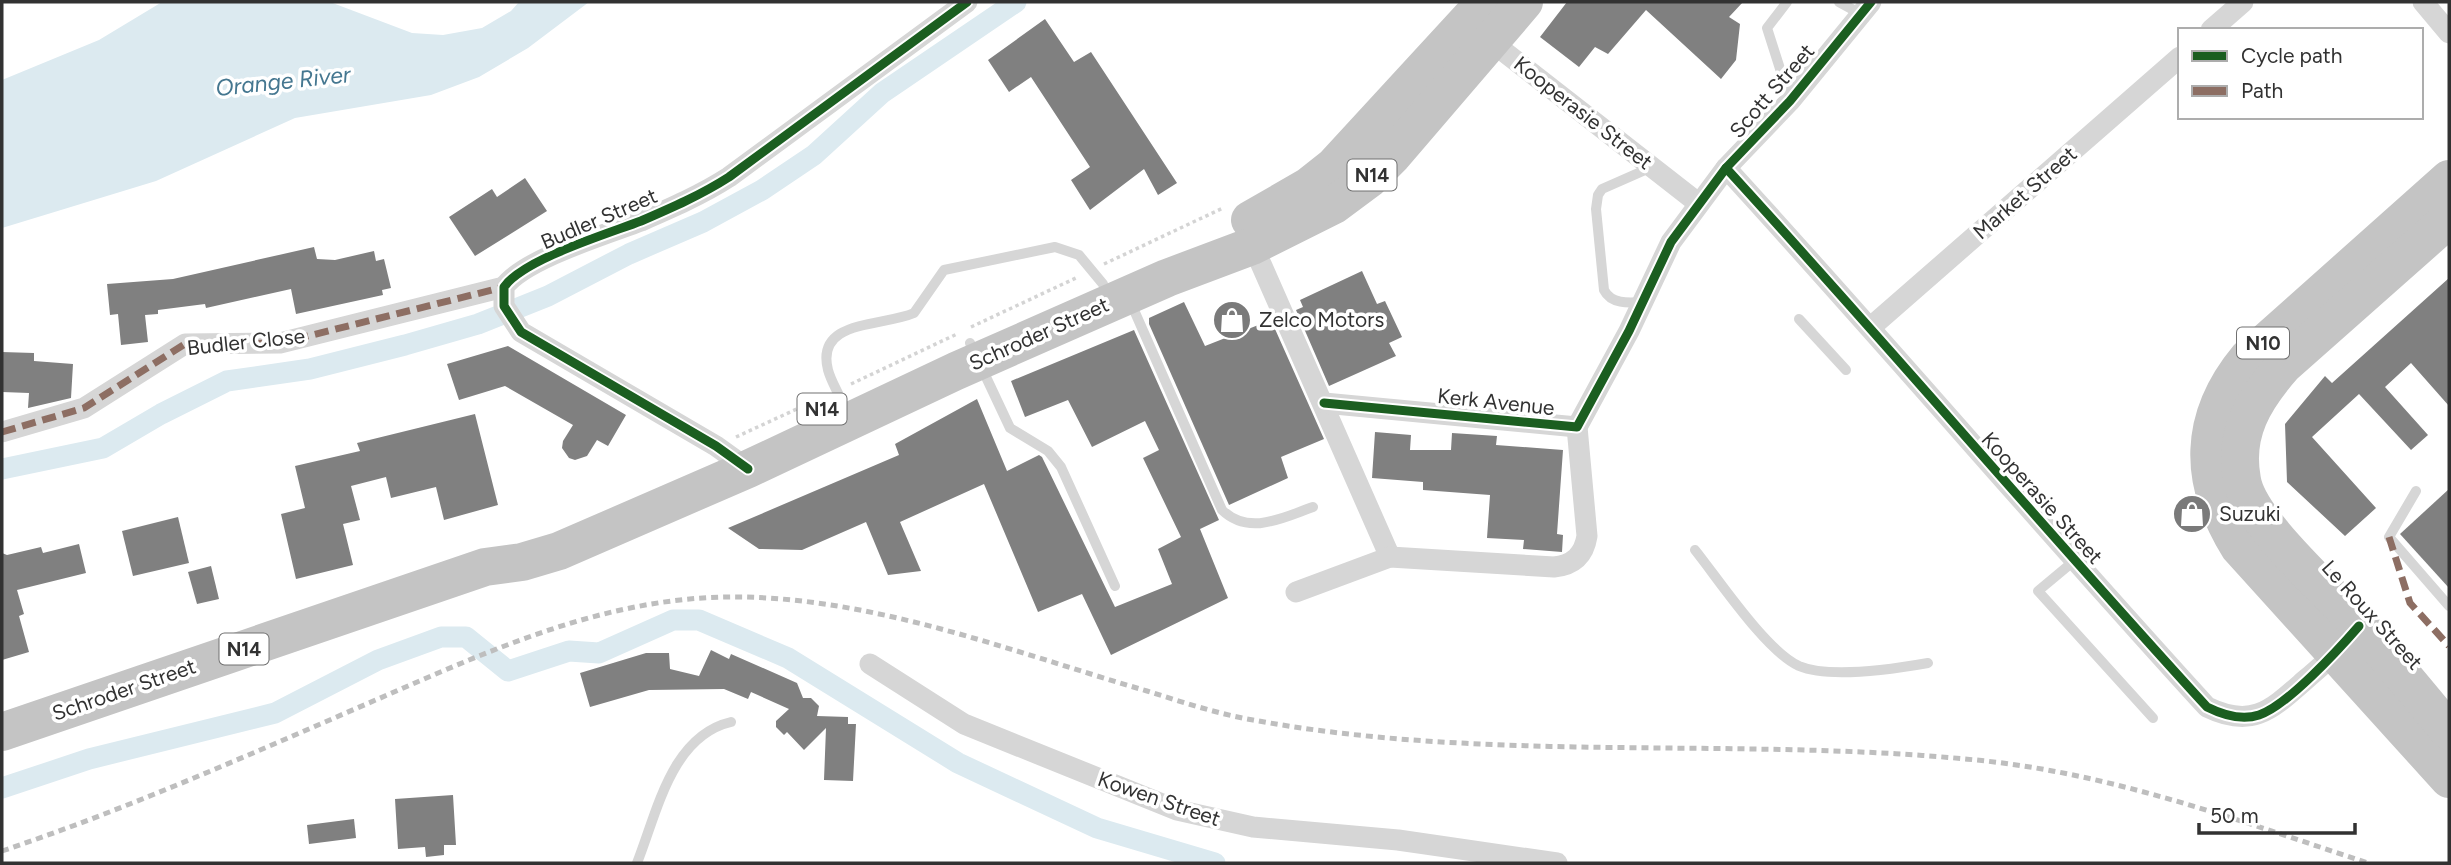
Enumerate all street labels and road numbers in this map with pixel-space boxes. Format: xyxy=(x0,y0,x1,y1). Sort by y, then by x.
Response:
street label: Scott Street xyxy=(1724,39,1819,143)
street label: Kooperasie Street xyxy=(1509,51,1658,174)
street label: Market Street xyxy=(1968,141,2082,244)
road number: N14 xyxy=(1348,160,1396,190)
street label: Budler Street xyxy=(537,183,661,254)
street label: Schroder Street xyxy=(965,292,1113,375)
street label: Budler Close xyxy=(186,323,306,360)
road number: N10 xyxy=(2237,328,2289,358)
street label: Kerk Avenue xyxy=(1436,383,1556,420)
road number: N14 xyxy=(798,394,846,424)
street label: Kooperasie Street xyxy=(1977,427,2108,569)
street label: Le Roux Street xyxy=(2317,555,2428,675)
road number: N14 xyxy=(219,634,268,664)
street label: Schroder Street xyxy=(49,653,199,726)
street label: Kowen Street xyxy=(1095,766,1224,831)

